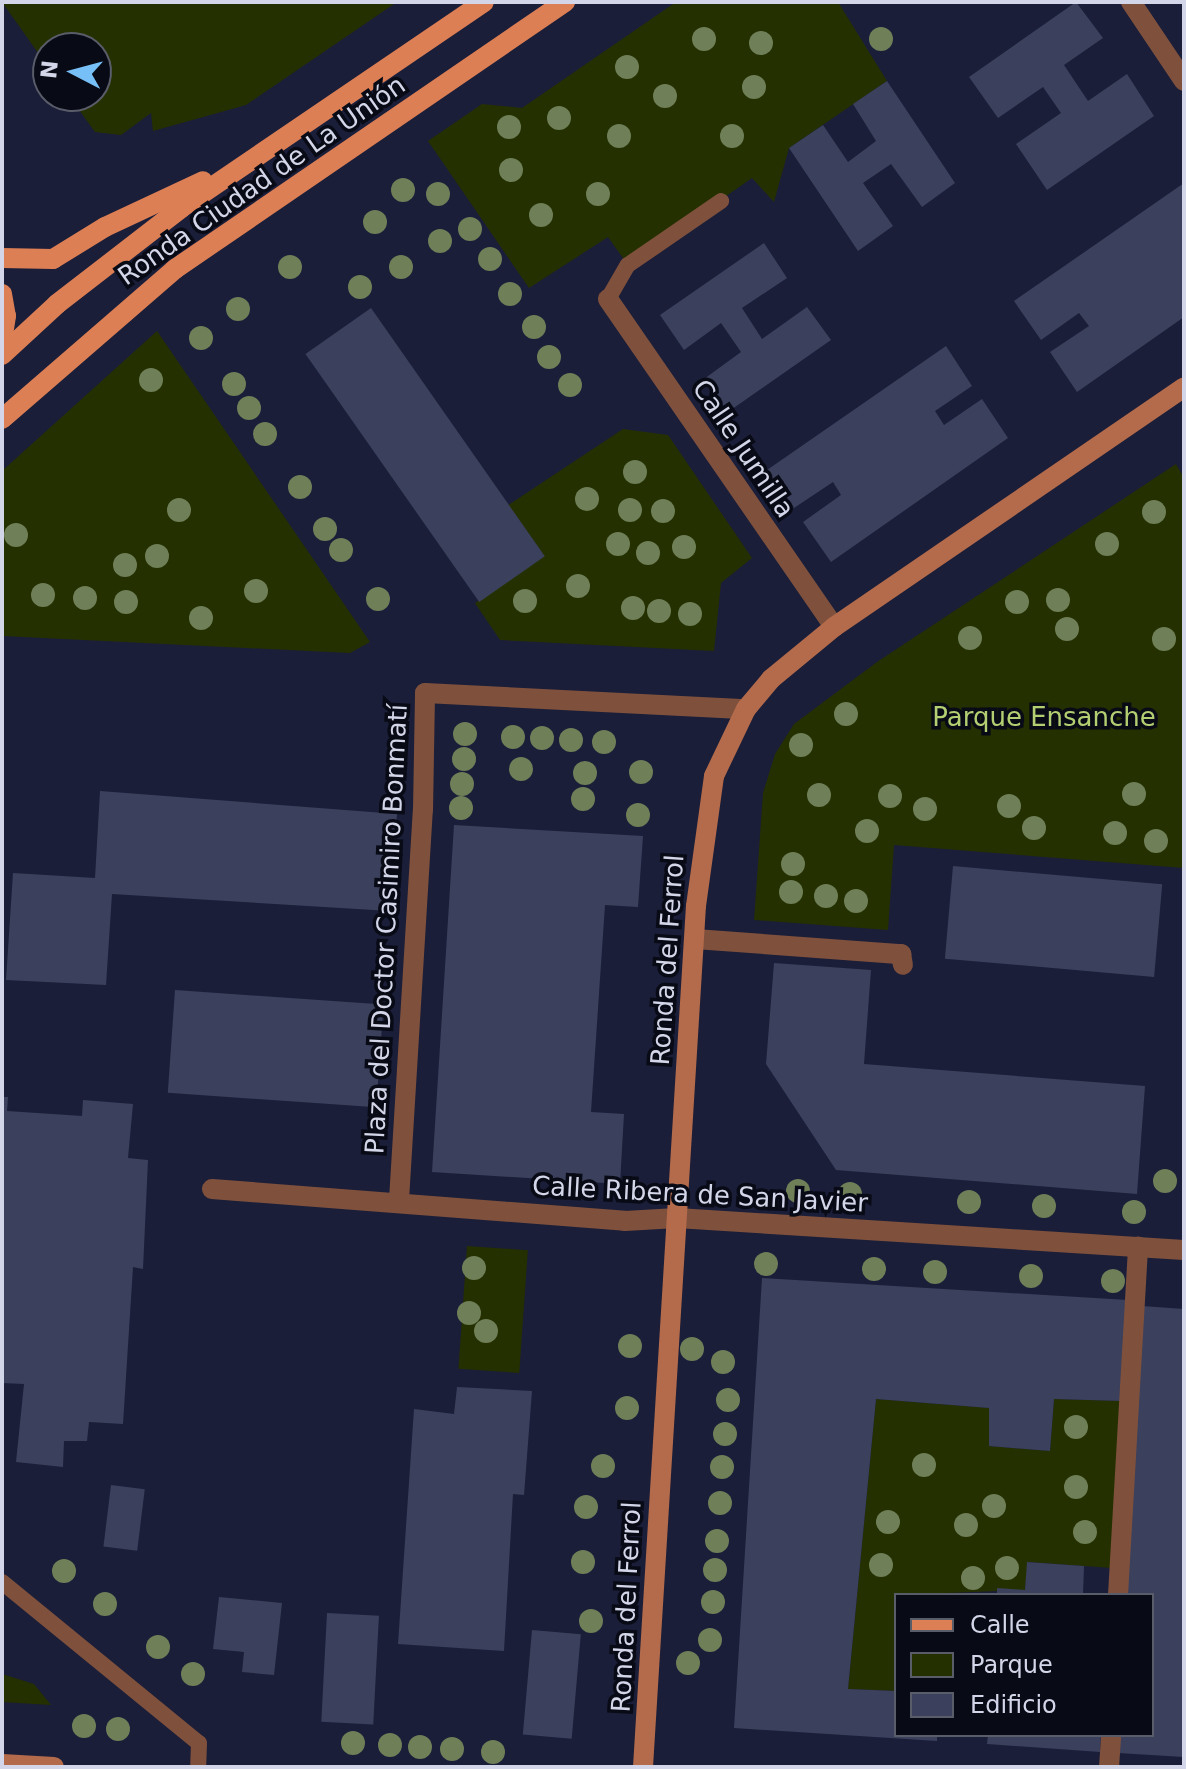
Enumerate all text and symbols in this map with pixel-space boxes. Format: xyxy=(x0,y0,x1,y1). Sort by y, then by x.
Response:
north arrow xyxy=(32,32,112,112)
text: N xyxy=(36,59,63,80)
street label: Ronda Ciudad de La Unión xyxy=(112,70,412,292)
street label: Calle Jumilla xyxy=(685,374,801,524)
park label: Parque Ensanche xyxy=(932,702,1156,734)
street label: Plaza del Doctor Casimiro Bonmatí xyxy=(360,703,414,1155)
street label: Ronda del Ferrol xyxy=(645,854,691,1066)
street label: Calle Ribera de San Javier xyxy=(531,1171,869,1219)
street label: Ronda del Ferrol xyxy=(606,1501,648,1713)
legend xyxy=(894,1593,1154,1737)
text: Calle xyxy=(970,1611,1030,1639)
text: Parque xyxy=(970,1651,1053,1679)
text: Edificio xyxy=(970,1691,1057,1719)

